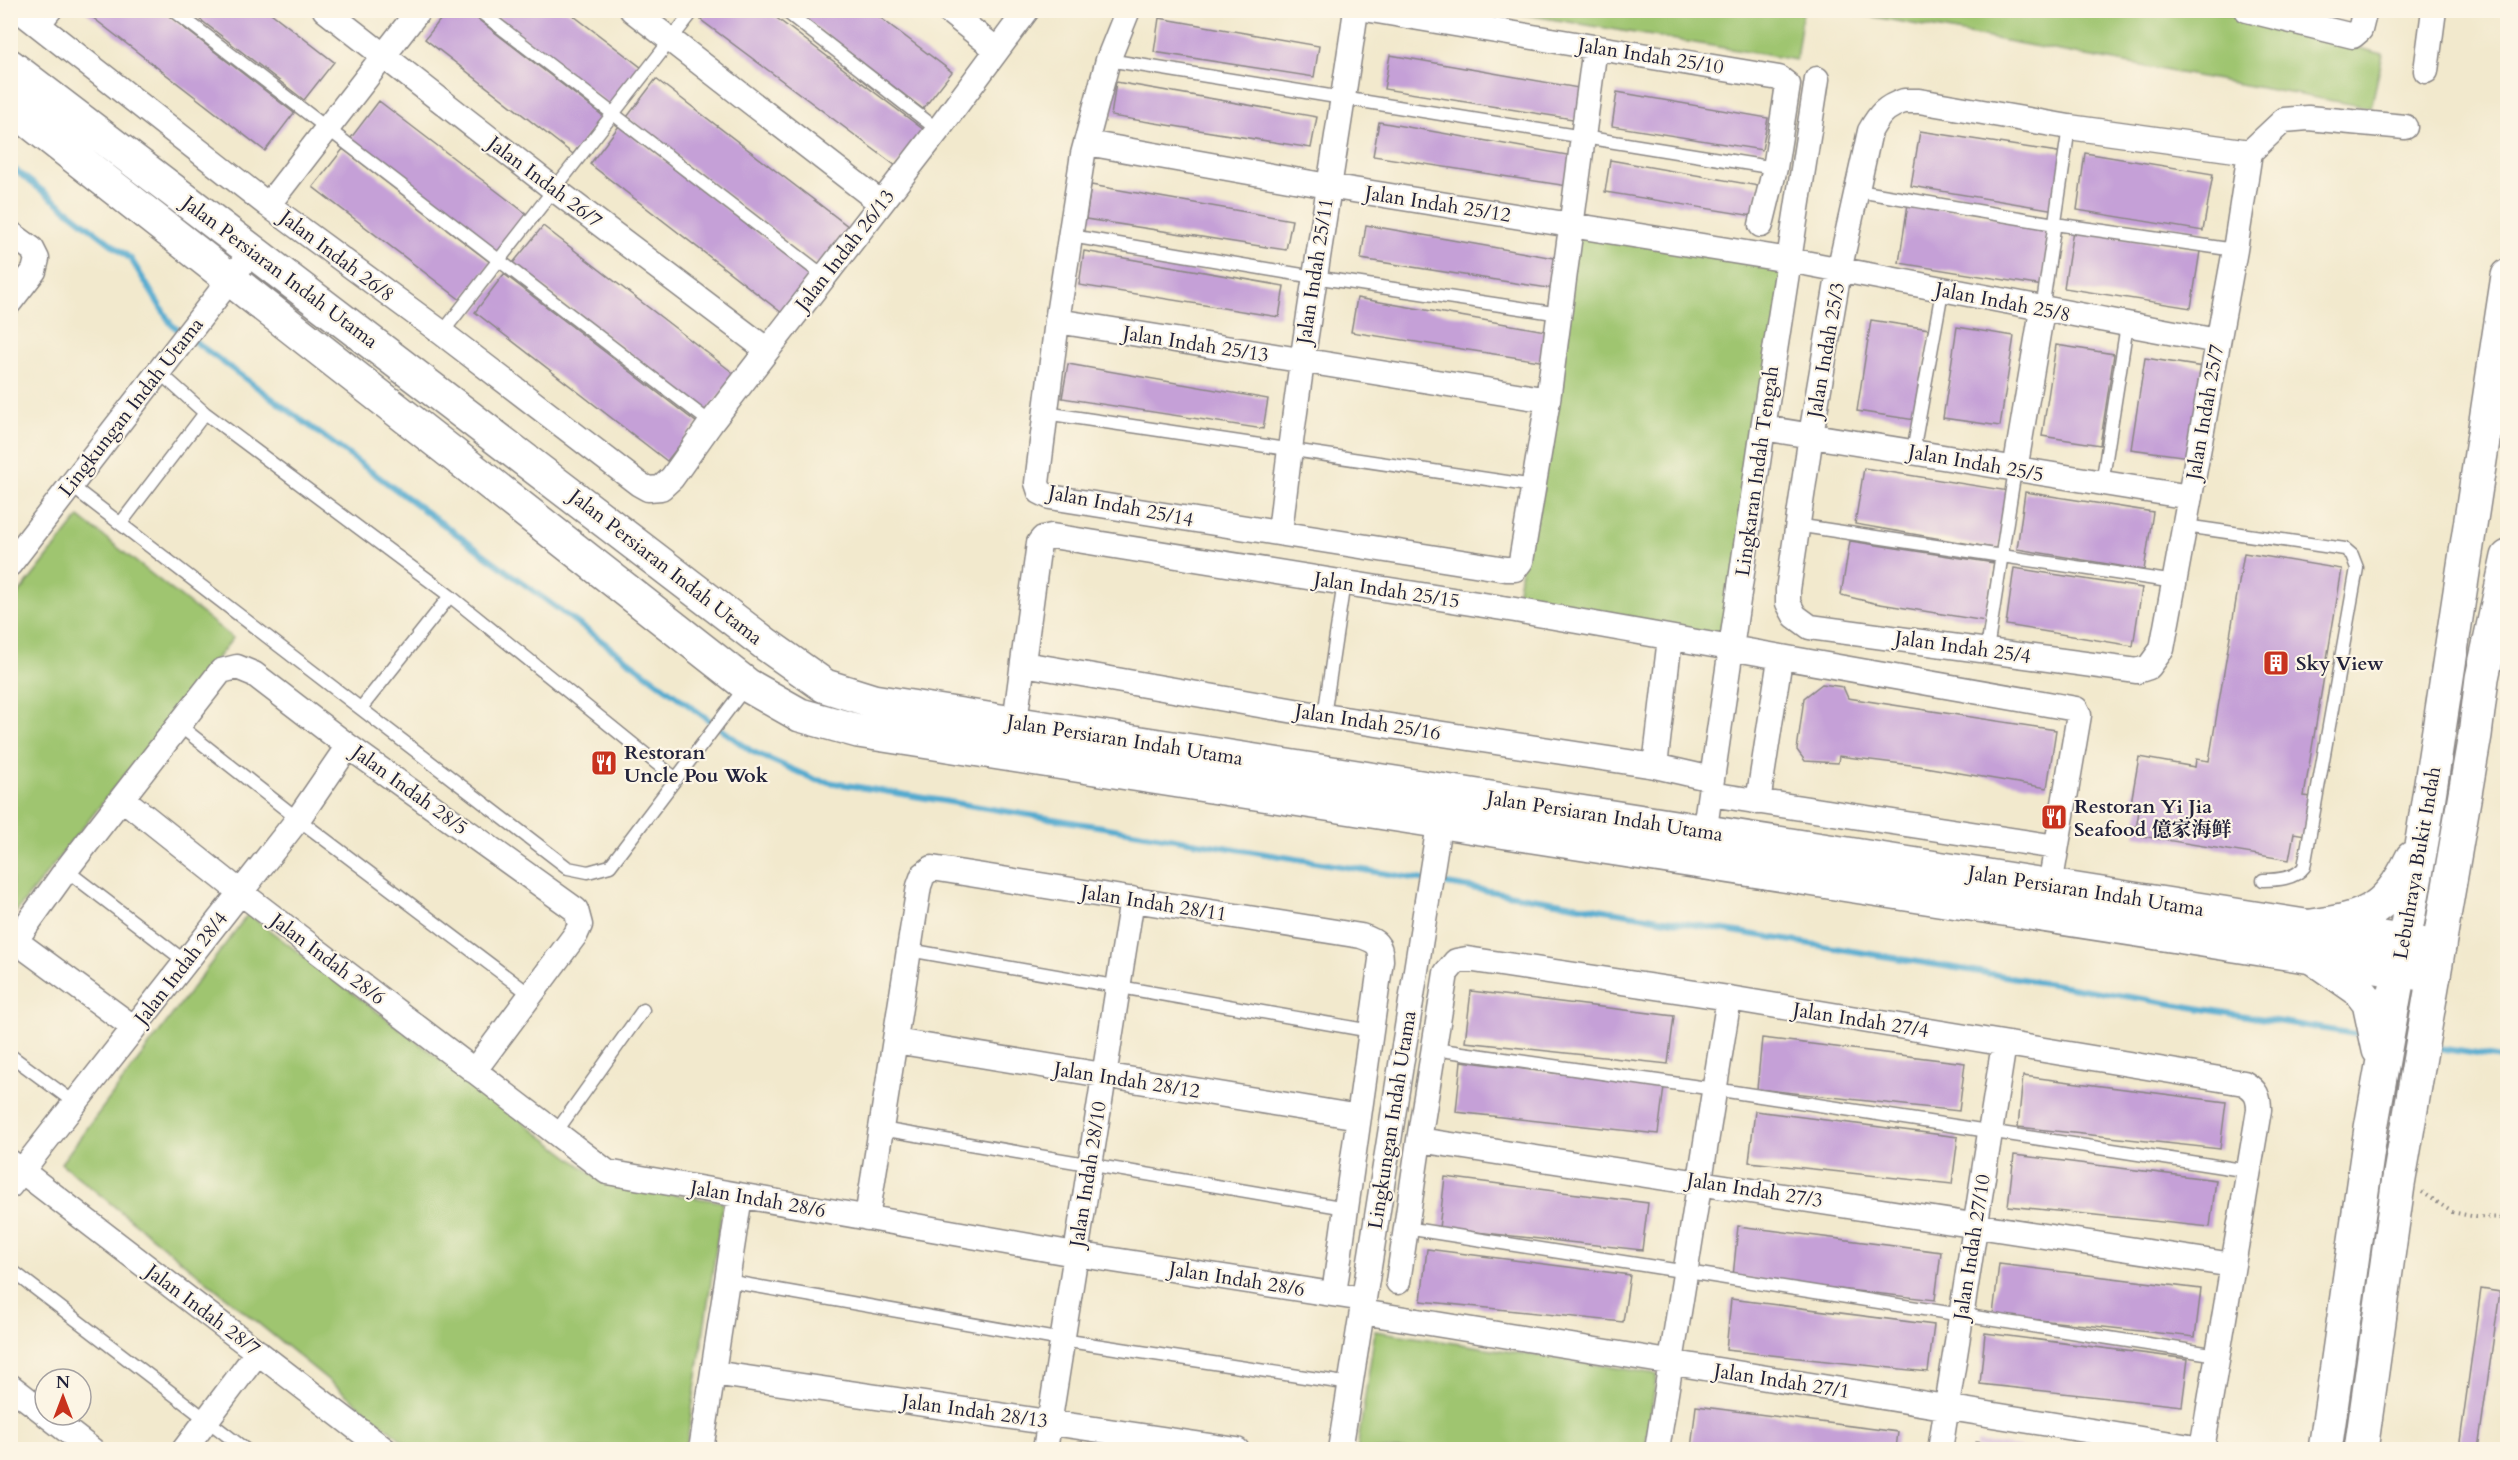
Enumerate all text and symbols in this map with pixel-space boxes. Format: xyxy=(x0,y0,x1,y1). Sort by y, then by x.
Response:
street label: Jalan Indah 25/10 xyxy=(1573,31,1726,81)
street label: Jalan Indah 26/7 xyxy=(480,128,608,234)
street label: Jalan Indah 25/12 xyxy=(1360,179,1513,229)
street label: Jalan Indah 26/13 xyxy=(787,184,901,319)
street label: Jalan Persiaran Indah Utama xyxy=(174,188,384,355)
street label: Jalan Indah 25/11 xyxy=(1290,196,1340,349)
street label: Jalan Indah 26/8 xyxy=(272,202,400,308)
street label: Jalan Indah 25/8 xyxy=(1930,275,2073,328)
street label: Jalan Indah 25/3 xyxy=(1800,280,1851,423)
street label: Lingkungan Indah Utama xyxy=(52,311,210,502)
street label: Jalan Indah 25/13 xyxy=(1118,319,1271,369)
street label: Jalan Indah 25/7 xyxy=(2179,342,2230,485)
street label: Lingkaran Indah Tengah xyxy=(1729,364,1785,578)
street label: Jalan Indah 25/5 xyxy=(1903,437,2046,488)
street label: Jalan Indah 25/14 xyxy=(1043,478,1196,533)
street label: Jalan Persiaran Indah Utama xyxy=(561,481,769,651)
street label: Jalan Indah 25/15 xyxy=(1309,565,1462,615)
street label: Jalan Indah 25/4 xyxy=(1890,624,2033,670)
building icon: Sky View xyxy=(2261,648,2291,678)
place label: Sky View xyxy=(2296,650,2384,677)
street label: Jalan Indah 25/16 xyxy=(1290,697,1443,747)
street label: Jalan Persiaran Indah Utama xyxy=(1002,708,1245,772)
street label: Jalan Indah 28/5 xyxy=(344,737,473,841)
place label: Restoran Uncle Pou Wok xyxy=(624,739,769,789)
restaurant icon: Restoran Uncle Pou Wok xyxy=(589,748,619,778)
street label: Lebuhraya Bukit Indah xyxy=(2387,764,2447,962)
street label: Jalan Persiaran Indah Utama xyxy=(1482,784,1725,848)
place label: Restoran Yi Jia Seafood 億家海鲜 xyxy=(2074,793,2231,843)
restaurant icon: Restoran Yi Jia Seafood 億家海鲜 xyxy=(2039,802,2069,832)
street label: Jalan Persiaran Indah Utama xyxy=(1963,859,2206,923)
street label: Jalan Indah 28/11 xyxy=(1076,878,1229,928)
street label: Jalan Indah 28/6 xyxy=(263,905,391,1011)
street label: Jalan Indah 28/4 xyxy=(126,906,234,1033)
street label: Jalan Indah 27/4 xyxy=(1788,995,1931,1044)
street label: Lingkungan Indah Utama xyxy=(1361,1009,1423,1231)
street label: Jalan Indah 28/12 xyxy=(1049,1055,1202,1105)
street label: Jalan Indah 28/10 xyxy=(1063,1099,1113,1252)
street label: Jalan Indah 27/3 xyxy=(1682,1165,1825,1214)
street label: Jalan Indah 27/10 xyxy=(1947,1172,1997,1325)
street label: Jalan Indah 28/6 xyxy=(685,1173,828,1224)
street label: Jalan Indah 28/6 xyxy=(1164,1254,1307,1303)
street label: Jalan Indah 28/7 xyxy=(138,1256,266,1362)
street label: Jalan Indah 27/1 xyxy=(1709,1356,1852,1405)
north arrow xyxy=(33,1367,93,1427)
text: N xyxy=(56,1372,70,1394)
street label: Jalan Indah 28/13 xyxy=(897,1387,1050,1435)

